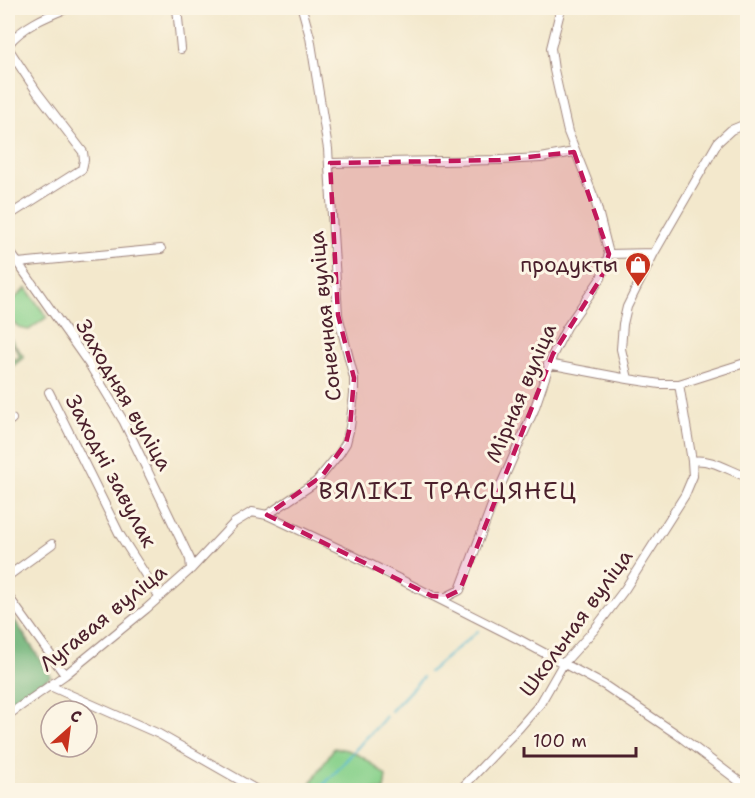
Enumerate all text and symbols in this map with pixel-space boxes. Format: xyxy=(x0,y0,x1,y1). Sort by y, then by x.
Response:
street label: Сонечная вуліца xyxy=(302,230,348,402)
shop icon: продукты xyxy=(623,250,653,288)
place label: продукты xyxy=(520,251,618,279)
street label: Заходняя вуліца xyxy=(69,314,179,476)
street label: Мірная вуліца xyxy=(479,319,563,467)
street label: Заходні завулак xyxy=(59,390,163,552)
district label: ВЯЛІКІ ТРАСЦЯНЕЦ xyxy=(318,475,578,507)
street label: Школьная вуліца xyxy=(513,544,639,702)
street label: Лугавая вуліца xyxy=(33,558,173,678)
north arrow xyxy=(39,699,99,759)
text: С xyxy=(67,705,85,728)
scale bar xyxy=(524,720,636,758)
text: 100 m xyxy=(533,729,587,753)

